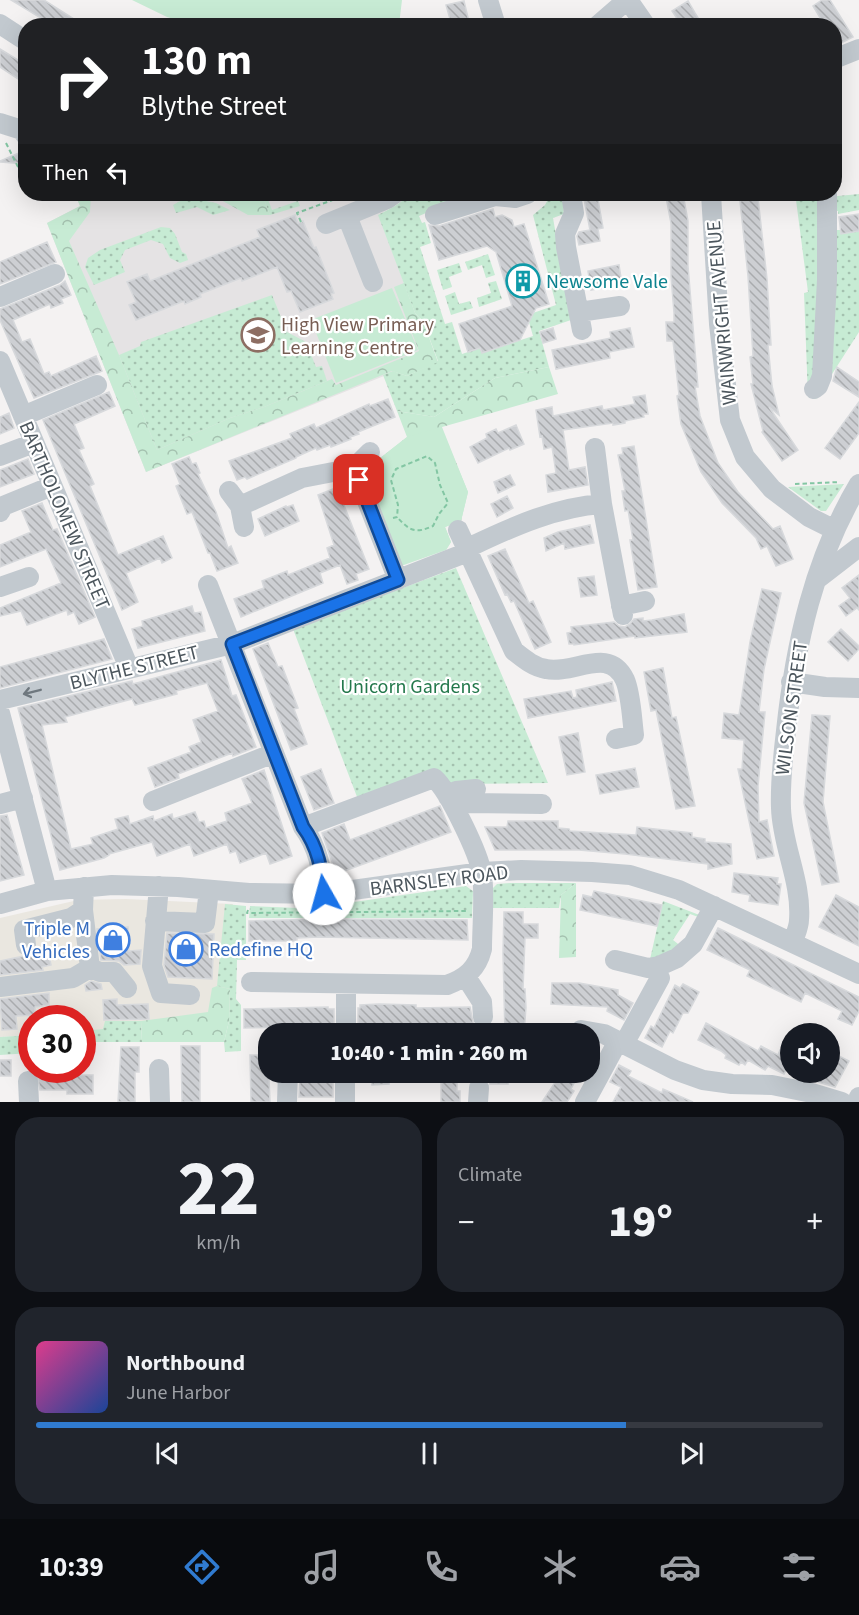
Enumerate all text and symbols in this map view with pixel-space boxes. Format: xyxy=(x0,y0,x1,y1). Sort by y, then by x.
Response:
text: 130 m xyxy=(141,31,252,91)
icon: right xyxy=(42,42,120,120)
text: Blythe Street xyxy=(141,87,287,126)
icon: left xyxy=(101,156,134,189)
text: Then xyxy=(42,157,89,189)
street label: WAINWRIGHT AVENUE xyxy=(700,220,744,406)
building icon: Newsome Vale xyxy=(505,263,541,299)
place label: Newsome Vale xyxy=(546,268,668,296)
place label: High View Primary Learning Centre xyxy=(281,311,435,362)
school or university icon: High View Primary Learning Centre xyxy=(240,317,276,353)
street label: BARTHOLOMEW STREET xyxy=(12,417,117,614)
pin xyxy=(333,454,384,505)
icon: arrive xyxy=(342,463,375,496)
street label: BLYTHE STREET xyxy=(67,638,202,697)
street label: WILSON STREET xyxy=(769,639,815,777)
park label: Unicorn Gardens xyxy=(340,673,480,701)
one-way arrow xyxy=(22,687,42,698)
street label: BARNSLEY ROAD xyxy=(368,859,510,903)
position arrow xyxy=(292,862,356,926)
place label: Triple M Vehicles xyxy=(22,915,90,966)
shop icon: Triple M Vehicles xyxy=(95,922,131,958)
shop icon: Redefine HQ xyxy=(168,931,204,967)
place label: Redefine HQ xyxy=(209,936,313,964)
speed limit sign: 30 xyxy=(18,1005,96,1083)
map controls xyxy=(780,1023,840,1083)
button: sound xyxy=(780,1023,840,1083)
text: 10:40 · 1 min · 260 m xyxy=(330,1037,528,1069)
text: 22 xyxy=(177,1134,260,1245)
text: Climate xyxy=(458,1161,522,1189)
text: 19° xyxy=(608,1190,673,1254)
text: − xyxy=(458,1199,474,1246)
text: + xyxy=(807,1199,823,1246)
text: km/h xyxy=(196,1229,241,1257)
text: Northbound xyxy=(126,1347,245,1379)
text: June Harbor xyxy=(126,1379,230,1407)
icon: previous xyxy=(151,1437,184,1470)
icon: pause xyxy=(413,1437,446,1470)
icon: next xyxy=(675,1437,708,1470)
icon: directions xyxy=(181,1546,223,1588)
icon: music xyxy=(301,1546,343,1588)
icon: phone xyxy=(420,1546,462,1588)
icon: climate xyxy=(539,1546,581,1588)
icon: car xyxy=(659,1546,701,1588)
icon: filters xyxy=(778,1546,820,1588)
text: 10:39 xyxy=(39,1548,104,1587)

